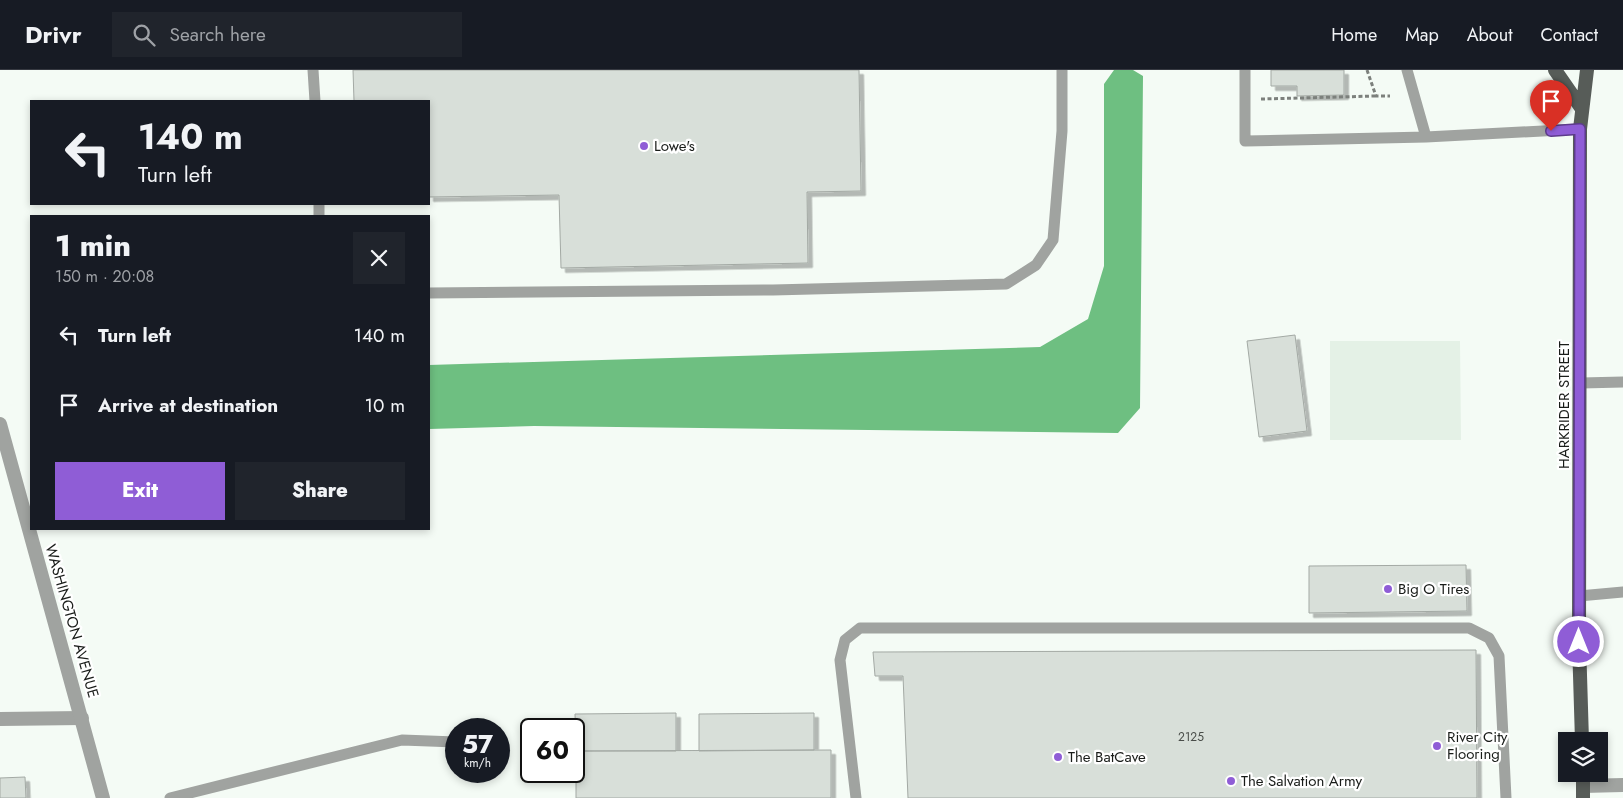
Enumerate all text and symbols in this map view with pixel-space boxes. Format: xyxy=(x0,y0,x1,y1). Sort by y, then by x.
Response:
search box xyxy=(112,12,462,57)
text: Drivr xyxy=(25,17,82,52)
icon: search xyxy=(130,21,158,49)
text: Search here xyxy=(170,21,266,48)
text: Home xyxy=(1331,22,1377,48)
text: Map xyxy=(1405,22,1439,48)
text: About xyxy=(1467,22,1512,48)
text: Contact xyxy=(1540,22,1598,48)
pin xyxy=(1530,80,1572,131)
icon: arrive xyxy=(1537,87,1565,115)
text: 140 m xyxy=(138,112,243,162)
icon: left xyxy=(55,120,120,185)
place label: Lowe's xyxy=(654,135,695,157)
marker: Lowe's xyxy=(638,140,650,152)
text: Turn left xyxy=(138,158,212,190)
text: 1 min xyxy=(55,224,131,267)
button: close xyxy=(353,232,405,284)
text: 150 m · 20:08 xyxy=(55,265,154,288)
icon: left xyxy=(55,321,83,349)
text: Turn left xyxy=(98,322,171,349)
text: 140 m xyxy=(353,322,405,349)
street label: HARKRIDER STREET xyxy=(1553,341,1575,469)
icon: arrive xyxy=(55,391,83,419)
text: Arrive at destination xyxy=(98,392,278,419)
text: 10 m xyxy=(365,392,405,419)
button: Exit xyxy=(55,462,225,520)
button: Share xyxy=(235,462,405,520)
street label: WASHINGTON AVENUE xyxy=(40,542,104,700)
place label: Big O Tires xyxy=(1398,578,1469,600)
marker: Big O Tires xyxy=(1382,583,1394,595)
position arrow xyxy=(1552,615,1604,667)
speed limit sign: 60 xyxy=(520,718,585,783)
text: 57 xyxy=(462,726,493,762)
place label: River City Flooring xyxy=(1447,726,1508,765)
house number: 2125 xyxy=(1178,728,1204,746)
map controls xyxy=(1558,732,1608,782)
button: layers xyxy=(1558,732,1608,782)
marker: River City Flooring xyxy=(1431,740,1443,752)
place label: The BatCave xyxy=(1068,746,1146,768)
marker: The BatCave xyxy=(1052,751,1064,763)
text: km/h xyxy=(464,754,491,772)
place label: The Salvation Army xyxy=(1241,770,1363,792)
marker: The Salvation Army xyxy=(1225,775,1237,787)

